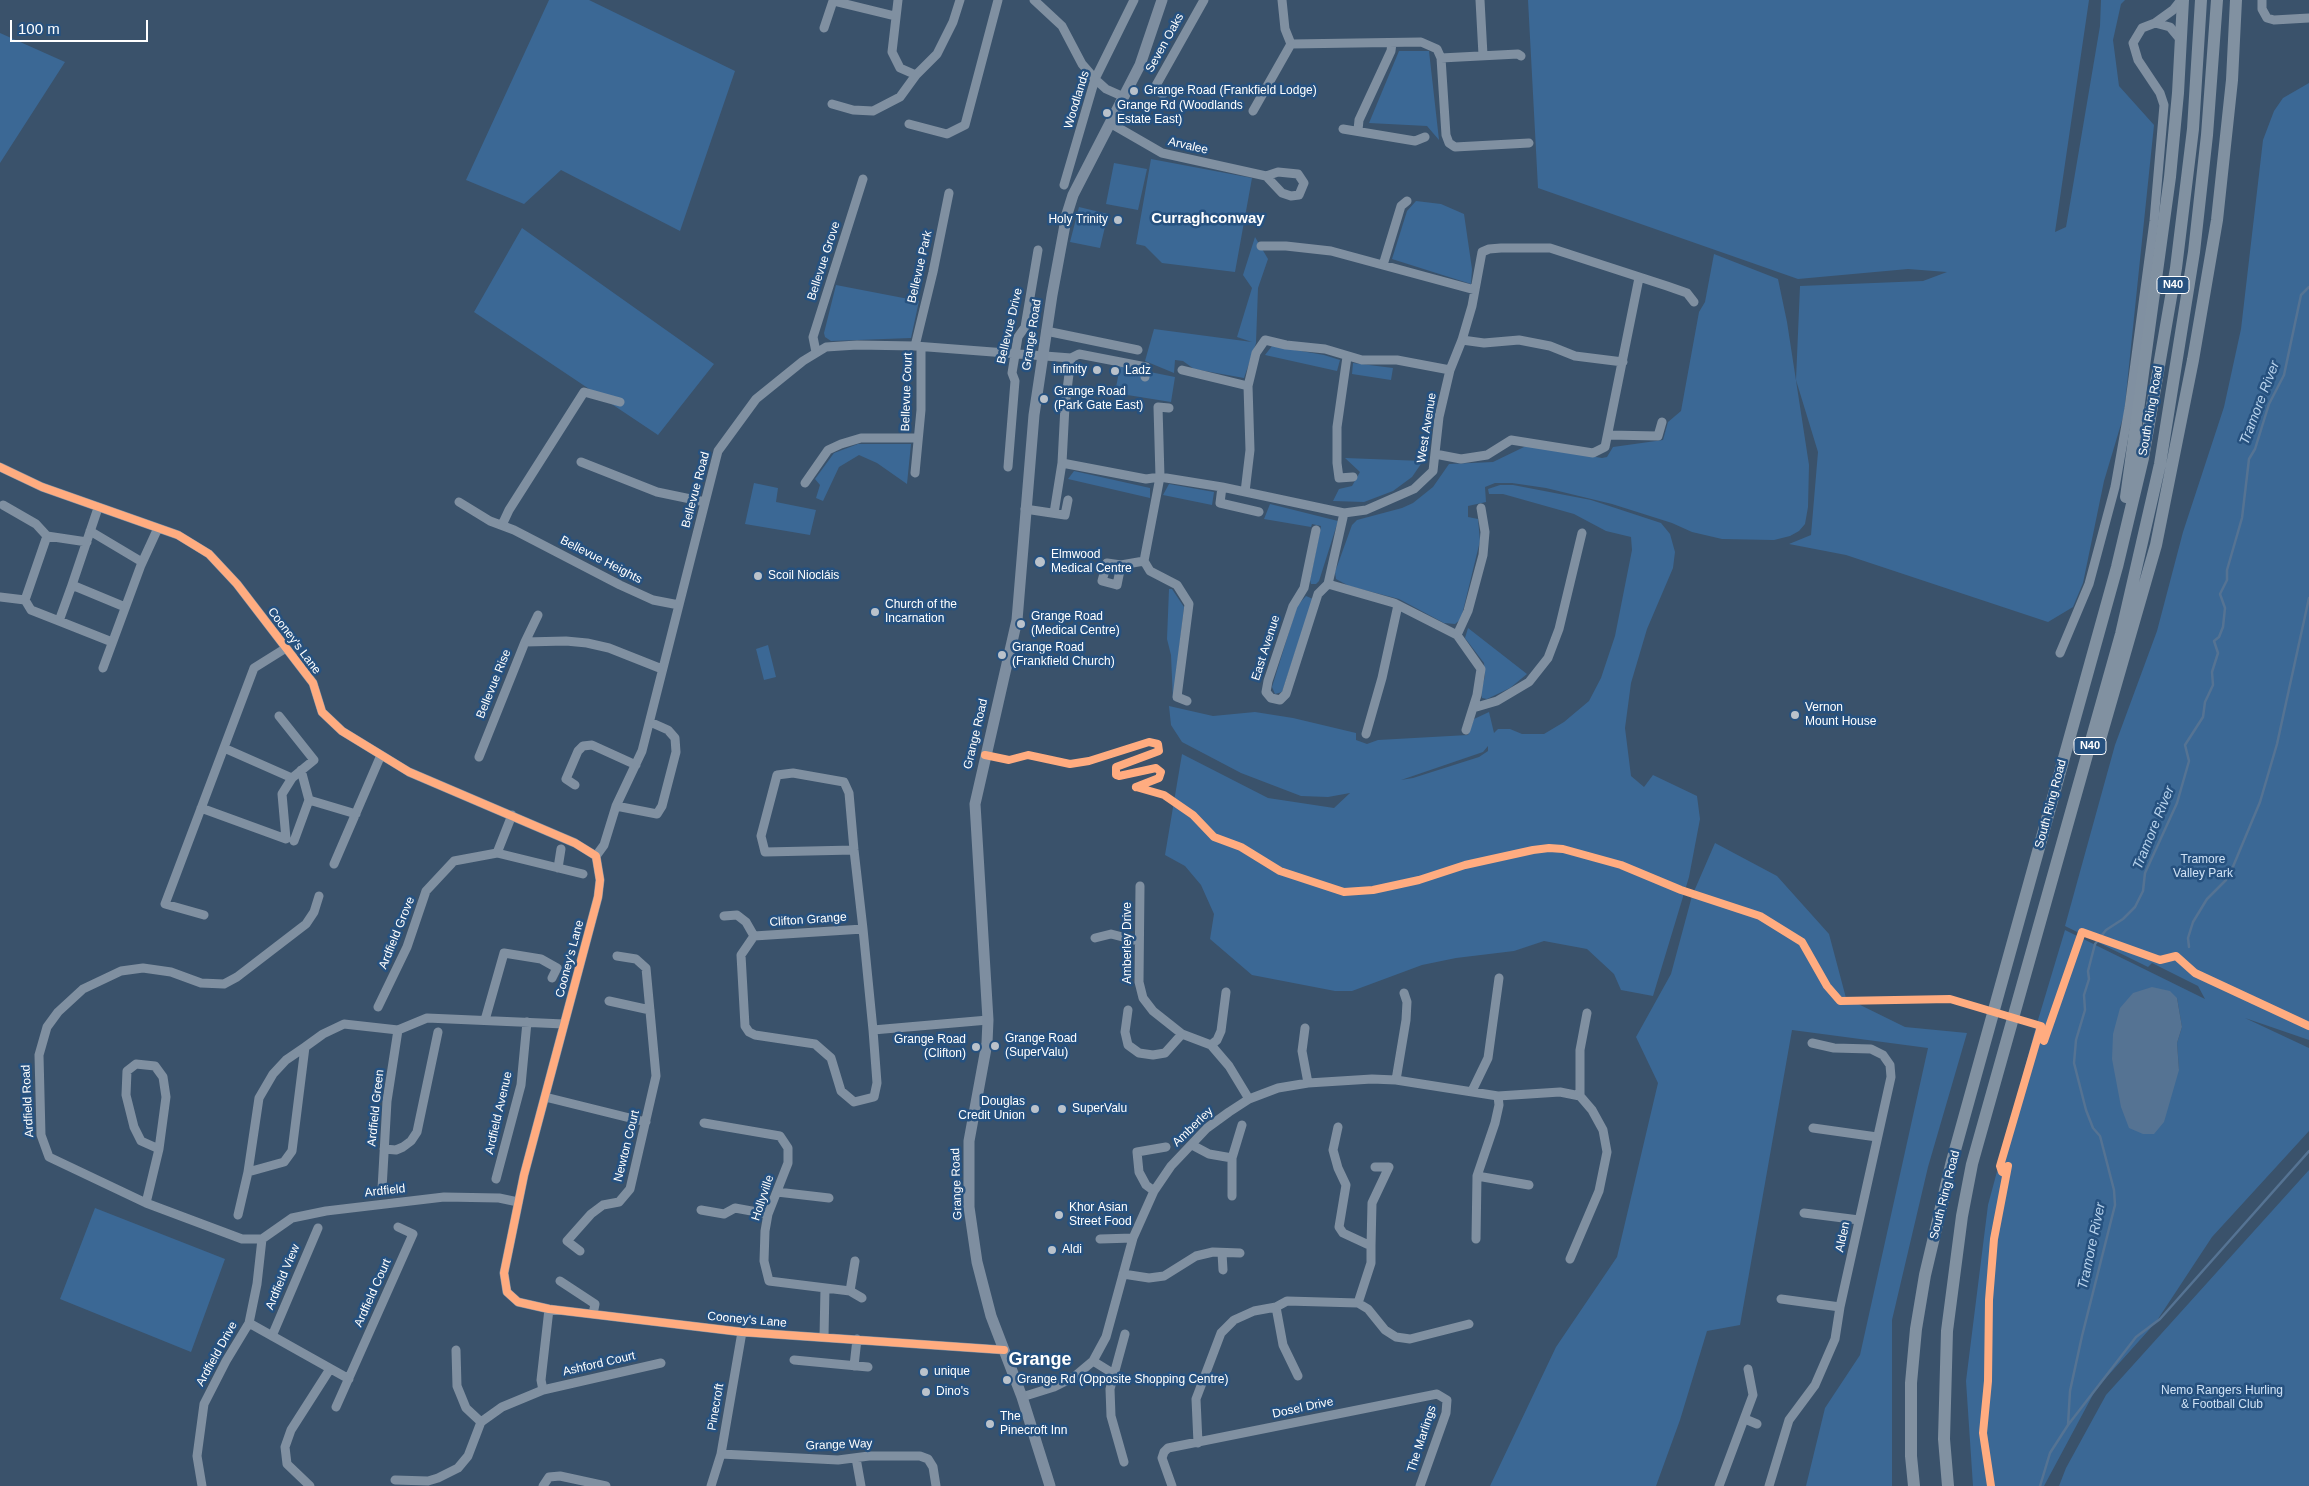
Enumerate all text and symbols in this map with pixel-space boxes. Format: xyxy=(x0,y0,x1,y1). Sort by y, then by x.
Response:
scale bar xyxy=(12,10,150,42)
street label: Seven Oaks xyxy=(1143,11,1187,75)
text: 100 m xyxy=(18,20,60,37)
street label: Woodlands xyxy=(1061,69,1093,131)
place label: Grange Road (Frankfield Lodge) xyxy=(1144,84,1317,98)
marker: Grange Road (Frankfield Lodge) xyxy=(1128,85,1140,97)
place label: Grange Rd (Woodlands Estate East) xyxy=(1117,99,1243,127)
marker: Grange Rd (Woodlands Estate East) xyxy=(1101,107,1113,119)
street label: Arvalee xyxy=(1167,134,1209,158)
district label: Curraghconway xyxy=(1151,210,1265,228)
place label: Holy Trinity xyxy=(1048,213,1108,227)
marker: Holy Trinity xyxy=(1112,214,1124,226)
street label: Bellevue Grove xyxy=(804,220,844,302)
street label: Bellevue Park xyxy=(905,229,935,305)
road number: N40 xyxy=(2157,276,2189,294)
street label: Bellevue Drive xyxy=(994,287,1026,365)
street label: Grange Road xyxy=(1019,298,1045,372)
street label: Bellevue Court xyxy=(898,352,916,432)
water label: Tramore River xyxy=(2236,359,2284,447)
place label: infinity xyxy=(1053,363,1087,377)
marker: infinity xyxy=(1091,364,1103,376)
place label: Ladz xyxy=(1125,364,1151,378)
marker: Ladz xyxy=(1109,365,1121,377)
street label: South Ring Road xyxy=(2136,365,2166,457)
place label: Grange Road (Park Gate East) xyxy=(1054,385,1143,413)
street label: West Avenue xyxy=(1414,392,1440,464)
marker: Grange Road (Park Gate East) xyxy=(1038,393,1050,405)
street label: Bellevue Road xyxy=(679,450,713,530)
street label: Bellevue Heights xyxy=(558,533,644,587)
place label: Elmwood Medical Centre xyxy=(1051,548,1132,576)
marker: Elmwood Medical Centre xyxy=(1033,555,1047,569)
place label: Scoil Niocláis xyxy=(768,569,839,583)
marker: Scoil Niocláis xyxy=(752,570,764,582)
place label: Church of the Incarnation xyxy=(885,598,957,626)
street label: Cooney's Lane xyxy=(264,605,324,677)
marker: Church of the Incarnation xyxy=(869,606,881,618)
place label: Grange Road (Medical Centre) xyxy=(1031,610,1120,638)
street label: East Avenue xyxy=(1249,614,1283,682)
marker: Grange Road (Medical Centre) xyxy=(1015,618,1027,630)
place label: Grange Road (Frankfield Church) xyxy=(1012,641,1115,669)
street label: Bellevue Rise xyxy=(474,647,514,721)
marker: Grange Road (Frankfield Church) xyxy=(996,649,1008,661)
street label: Grange Road xyxy=(961,697,991,771)
place label: Vernon Mount House xyxy=(1805,701,1876,729)
marker: Vernon Mount House xyxy=(1789,709,1801,721)
road number: N40 xyxy=(2074,738,2106,754)
street label: South Ring Road xyxy=(2032,758,2070,850)
water label: Tramore River xyxy=(2130,784,2178,872)
park label: Tramore Valley Park xyxy=(2173,853,2233,881)
street label: Ardfield Grove xyxy=(376,895,418,971)
street label: Amberley Drive xyxy=(1121,902,1135,984)
street label: Clifton Grange xyxy=(769,910,847,930)
street label: Cooney's Lane xyxy=(553,919,587,999)
place label: Grange Road (SuperValu) xyxy=(1005,1032,1077,1060)
place label: Grange Road (Clifton) xyxy=(894,1033,966,1061)
marker: Grange Road (SuperValu) xyxy=(989,1040,1001,1052)
marker: Grange Road (Clifton) xyxy=(970,1041,982,1053)
street label: Ardfield Road xyxy=(19,1064,37,1138)
street label: Ardfield Green xyxy=(365,1069,387,1147)
street label: Ardfield Avenue xyxy=(482,1070,516,1156)
place label: Douglas Credit Union xyxy=(958,1095,1025,1123)
place label: SuperValu xyxy=(1072,1102,1127,1116)
marker: Douglas Credit Union xyxy=(1029,1103,1041,1115)
marker: SuperValu xyxy=(1056,1103,1068,1115)
street label: Amberley xyxy=(1170,1104,1216,1150)
street label: Newton Court xyxy=(611,1109,643,1183)
street label: Grange Road xyxy=(949,1148,965,1220)
street label: South Ring Road xyxy=(1927,1149,1963,1241)
street label: Hollyville xyxy=(749,1173,777,1223)
street label: Ardfield xyxy=(364,1182,406,1200)
place label: Khor Asian Street Food xyxy=(1069,1201,1132,1229)
water label: Tramore River xyxy=(2075,1201,2109,1291)
marker: Khor Asian Street Food xyxy=(1053,1209,1065,1221)
street label: Alden xyxy=(1833,1220,1853,1254)
street label: Ardfield View xyxy=(263,1242,303,1312)
place label: Aldi xyxy=(1062,1243,1082,1257)
marker: Aldi xyxy=(1046,1244,1058,1256)
street label: Ardfield Court xyxy=(352,1257,394,1329)
street label: Cooney's Lane xyxy=(707,1309,787,1331)
street label: Ardfield Drive xyxy=(193,1319,241,1389)
street label: Ashford Court xyxy=(561,1349,637,1379)
district label: Grange xyxy=(1008,1349,1072,1371)
place label: unique xyxy=(934,1365,970,1379)
marker: unique xyxy=(918,1366,930,1378)
place label: Grange Rd (Opposite Shopping Centre) xyxy=(1017,1373,1228,1387)
marker: Grange Rd (Opposite Shopping Centre) xyxy=(1001,1374,1013,1386)
street label: Pinecroft xyxy=(705,1382,727,1432)
park label: Nemo Rangers Hurling & Football Club xyxy=(2161,1384,2283,1412)
place label: Dino's xyxy=(936,1385,969,1399)
marker: Dino's xyxy=(920,1386,932,1398)
street label: Dosel Drive xyxy=(1271,1395,1335,1421)
street label: The Marlings xyxy=(1404,1404,1440,1474)
place label: The Pinecroft Inn xyxy=(1000,1410,1067,1438)
marker: The Pinecroft Inn xyxy=(984,1418,996,1430)
street label: Grange Way xyxy=(805,1437,873,1453)

